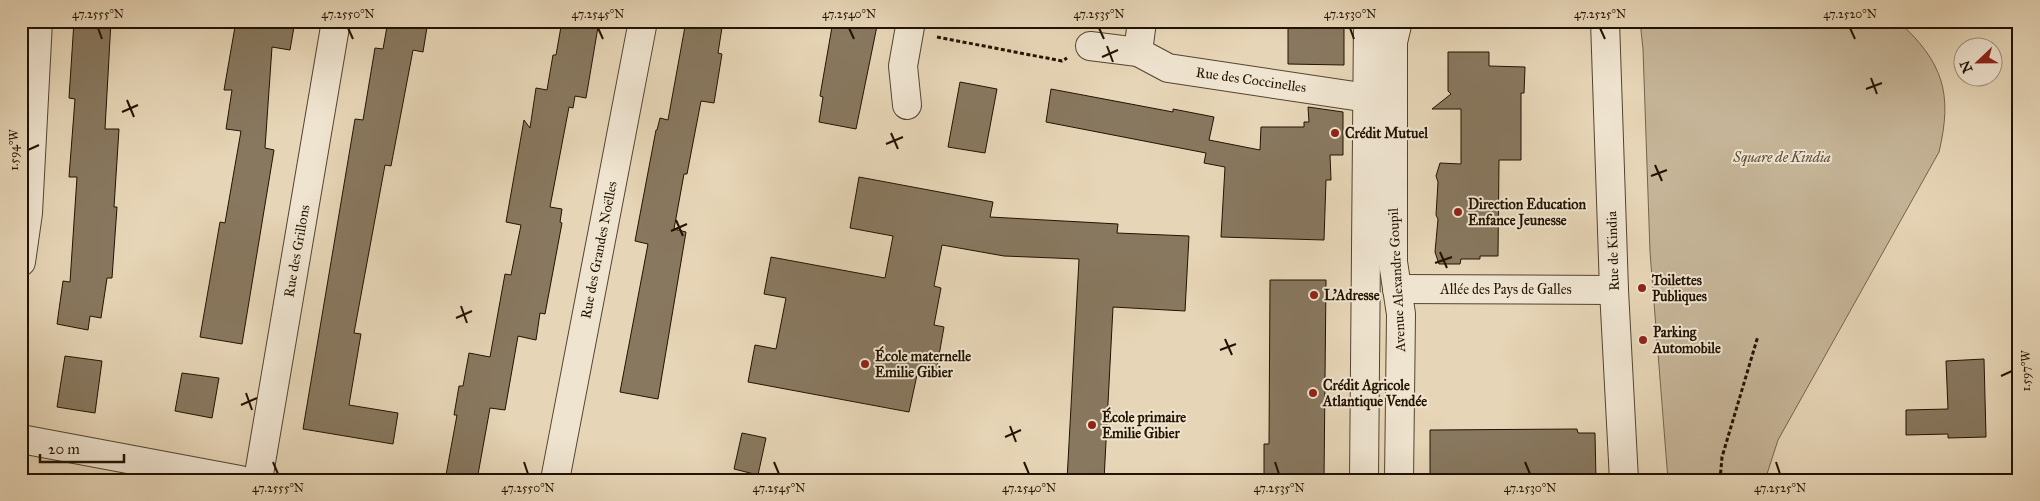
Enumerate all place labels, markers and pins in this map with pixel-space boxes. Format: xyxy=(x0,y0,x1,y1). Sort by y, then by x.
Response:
place label: Crédit Mutuel xyxy=(1345,125,1429,142)
marker: Crédit Mutuel xyxy=(1329,127,1341,139)
place label: Direction Education Enfance Jeunesse xyxy=(1468,196,1586,230)
marker: Direction Education Enfance Jeunesse xyxy=(1452,206,1464,218)
place label: Toilettes Publiques xyxy=(1651,272,1707,306)
marker: Toilettes Publiques xyxy=(1636,282,1648,294)
place label: L'Adresse xyxy=(1324,287,1380,304)
marker: L'Adresse xyxy=(1308,289,1320,301)
place label: Parking Automobile xyxy=(1652,324,1721,357)
marker: Parking Automobile xyxy=(1637,334,1649,346)
place label: École maternelle Emilie Gibier xyxy=(875,346,971,381)
marker: École maternelle Emilie Gibier xyxy=(859,358,871,370)
place label: Crédit Agricole Atlantique Vendée xyxy=(1322,377,1427,411)
marker: Crédit Agricole Atlantique Vendée xyxy=(1307,387,1319,399)
place label: École primaire Emilie Gibier xyxy=(1102,407,1186,442)
marker: École primaire Emilie Gibier xyxy=(1086,419,1098,431)

